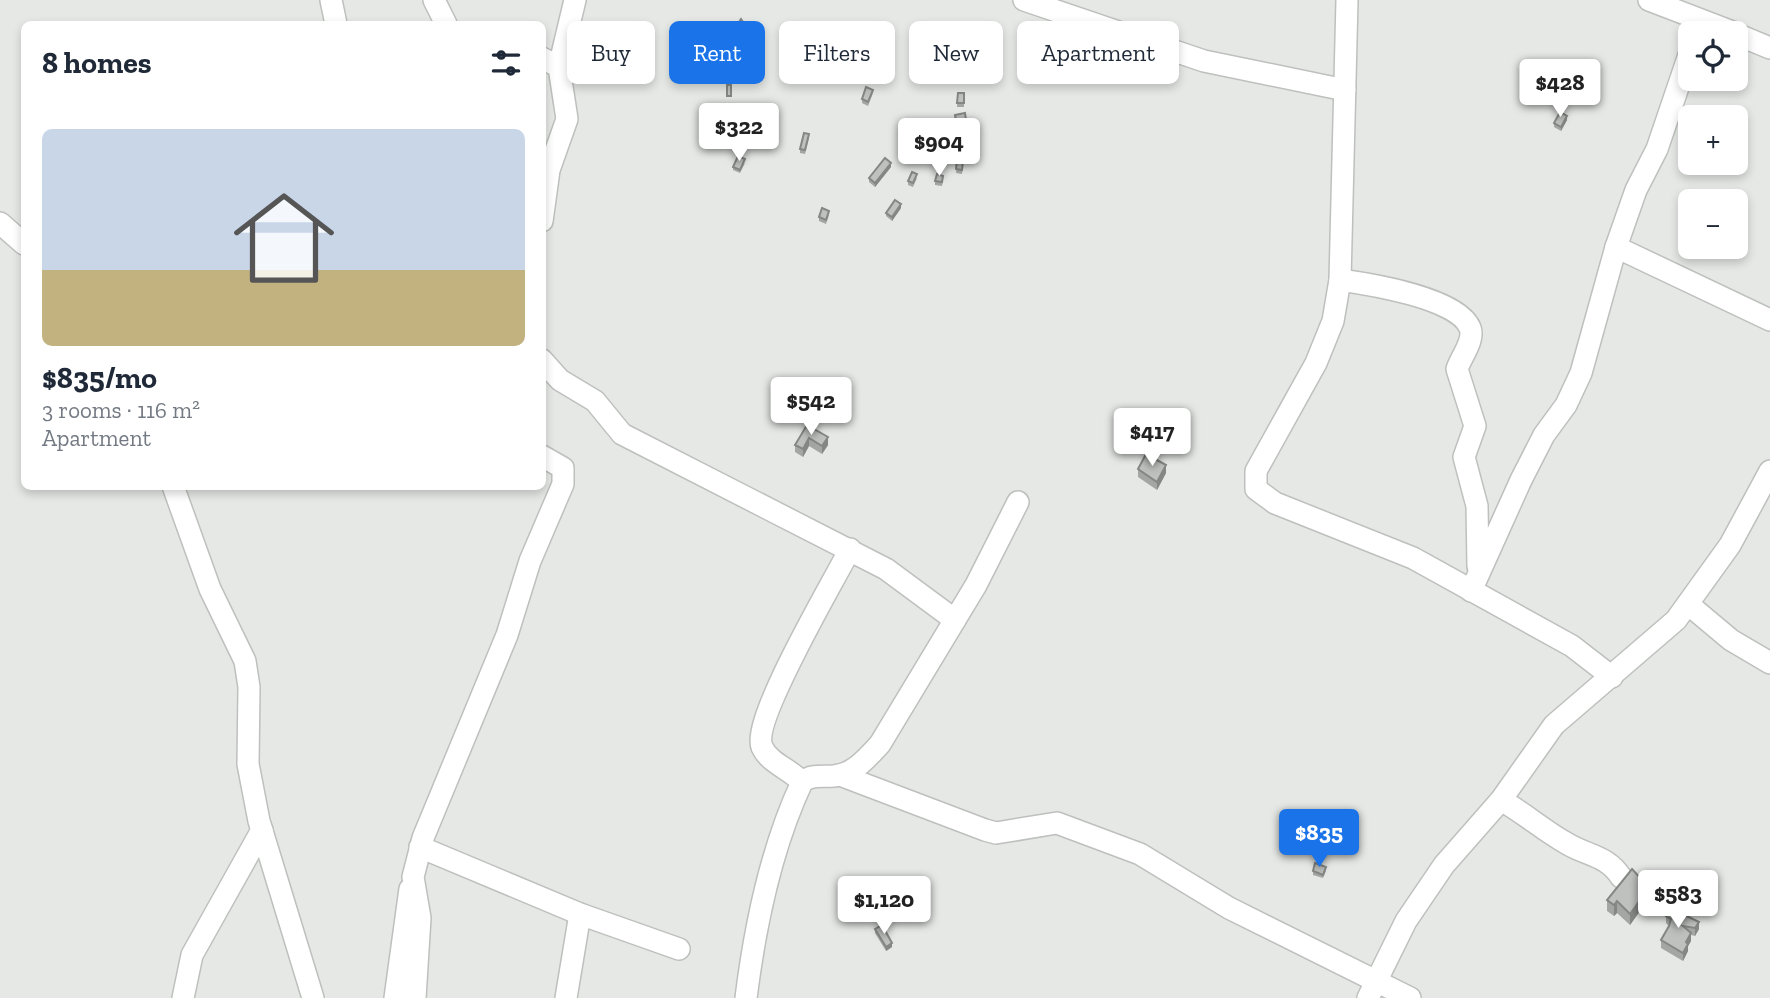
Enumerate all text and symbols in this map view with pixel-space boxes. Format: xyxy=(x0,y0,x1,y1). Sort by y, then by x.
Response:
chip: Buy xyxy=(567,21,655,84)
chip: Rent xyxy=(669,21,765,84)
chip: Filters xyxy=(779,21,895,84)
chip: New xyxy=(909,21,1003,84)
chip: Apartment xyxy=(1017,21,1179,84)
map controls xyxy=(1678,21,1748,259)
button: locate xyxy=(1678,21,1748,91)
icon: filters xyxy=(487,44,525,82)
text: 8 homes xyxy=(42,45,151,81)
pin: $428 xyxy=(1519,60,1601,119)
text: $428 xyxy=(1535,68,1585,96)
pin: $322 xyxy=(698,104,780,163)
button: + xyxy=(1678,105,1748,175)
text: $322 xyxy=(715,112,763,140)
pin: $904 xyxy=(898,118,980,178)
text: $904 xyxy=(914,127,964,155)
icon: home xyxy=(221,175,347,301)
button: − xyxy=(1678,189,1748,259)
text: $835/mo xyxy=(42,360,157,396)
pin: $542 xyxy=(770,378,852,437)
text: $542 xyxy=(787,386,835,414)
text: 3 rooms · 116 m² xyxy=(42,396,200,424)
pin: $417 xyxy=(1111,408,1193,468)
text: $417 xyxy=(1130,417,1174,445)
text: Apartment xyxy=(42,424,151,452)
pin: $835 xyxy=(1278,810,1360,869)
text: $835 xyxy=(1295,818,1343,846)
pin: $583 xyxy=(1637,870,1719,930)
pin: $1,120 xyxy=(827,876,941,936)
text: $583 xyxy=(1654,879,1702,907)
text: $1,120 xyxy=(854,885,914,913)

